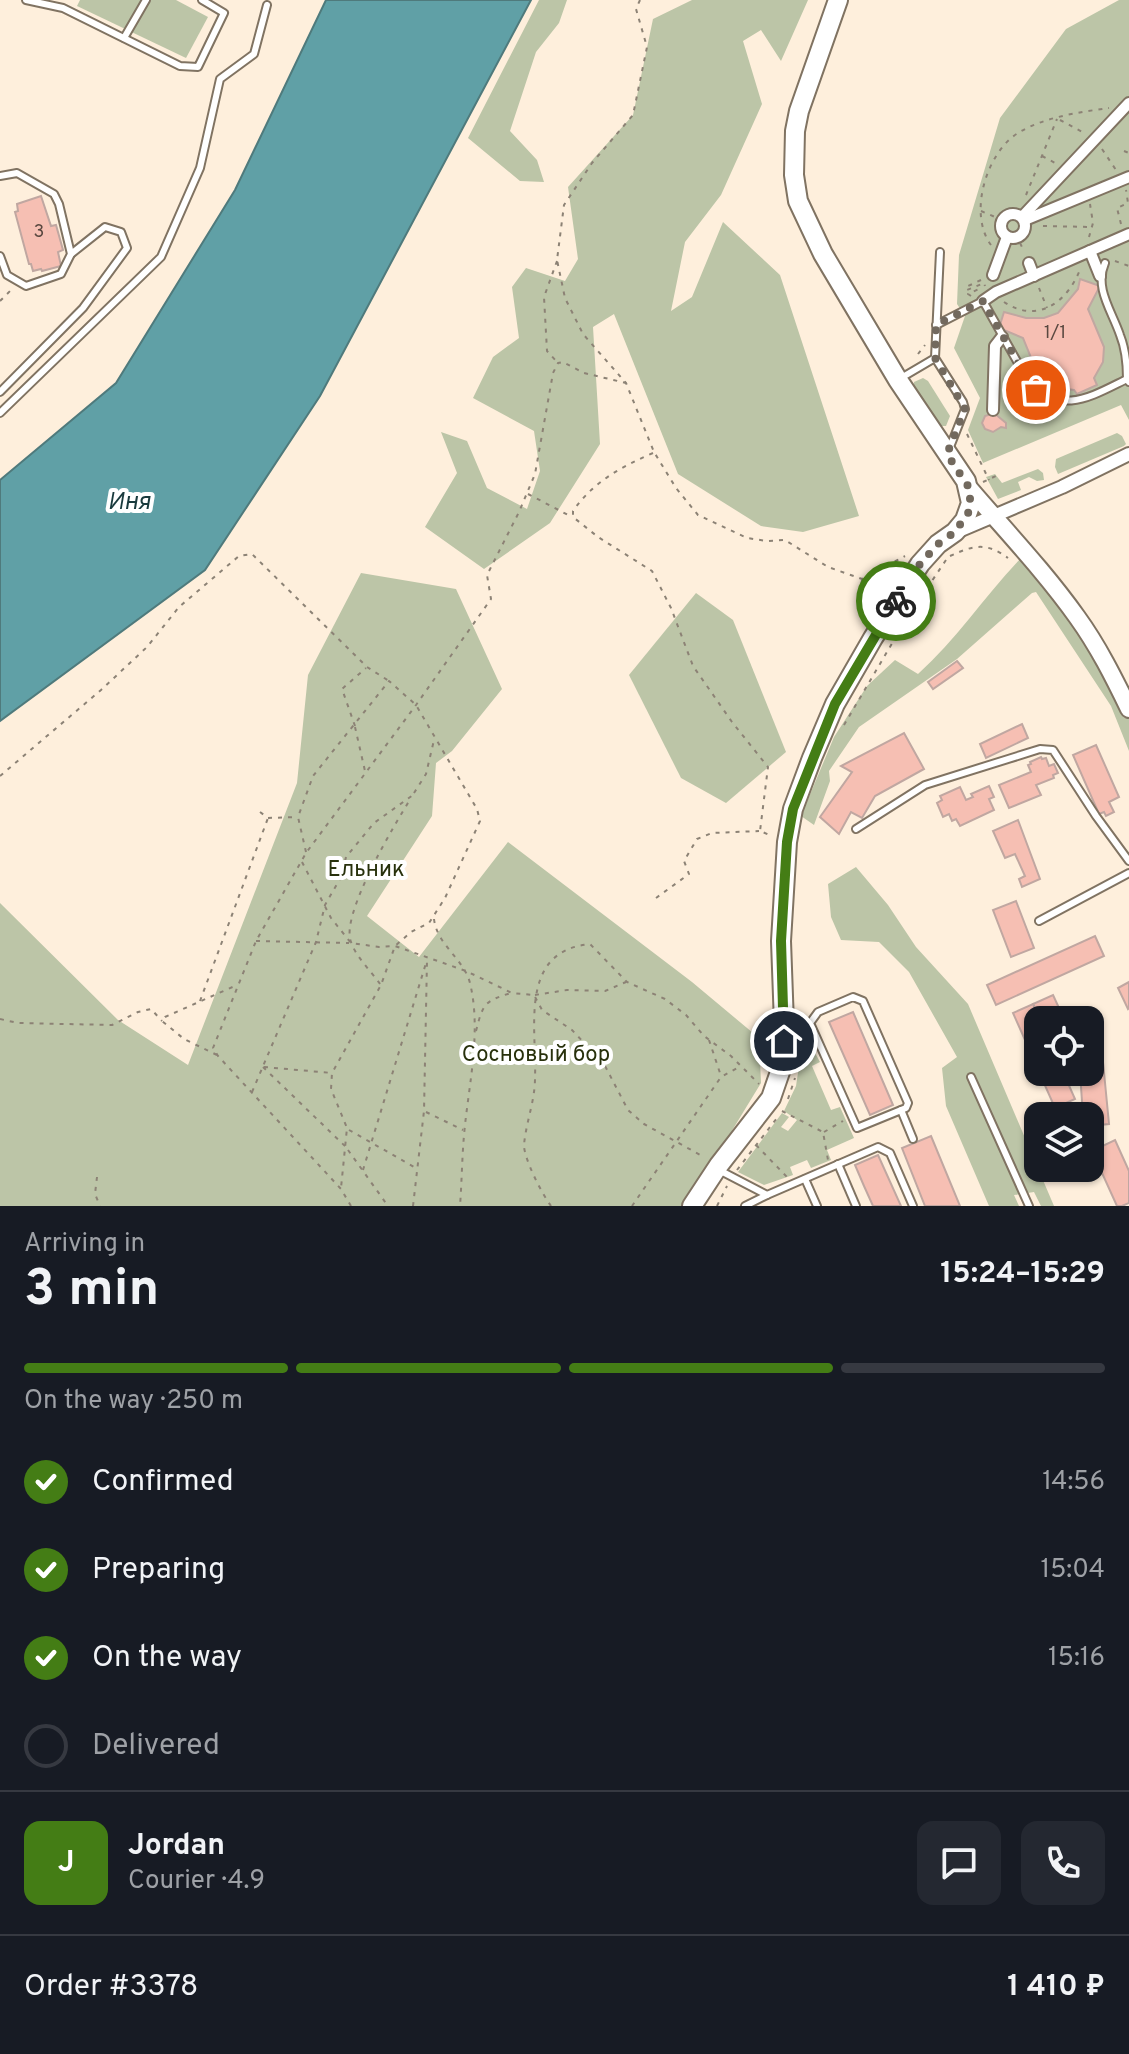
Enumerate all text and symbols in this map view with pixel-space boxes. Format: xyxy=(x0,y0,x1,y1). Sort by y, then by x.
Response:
house number: 3 xyxy=(34,221,44,244)
house number: 1/1 xyxy=(1044,322,1066,345)
pin xyxy=(1002,356,1070,424)
icon: bag xyxy=(1014,368,1058,412)
water label: Иня xyxy=(108,488,151,518)
courier xyxy=(856,561,936,641)
icon: bike xyxy=(874,579,918,623)
park label: Ельник xyxy=(328,857,404,884)
map controls xyxy=(1024,1006,1104,1182)
button: locate xyxy=(1024,1006,1104,1086)
pin xyxy=(750,1007,818,1075)
icon: home xyxy=(762,1019,806,1063)
park label: Сосновый бор xyxy=(462,1042,610,1069)
button: layers xyxy=(1024,1102,1104,1182)
text: Arriving in xyxy=(24,1228,145,1261)
text: 15:24–15:29 xyxy=(940,1256,1105,1293)
text: 3 min xyxy=(24,1258,159,1324)
text: On the way · 250 m xyxy=(24,1385,243,1418)
icon: check xyxy=(24,1460,68,1504)
text: Confirmed xyxy=(92,1464,234,1501)
text: 14:56 xyxy=(1042,1466,1105,1499)
icon: check xyxy=(24,1548,68,1592)
text: Preparing xyxy=(92,1552,225,1589)
text: 15:04 xyxy=(1040,1554,1105,1587)
icon: check xyxy=(24,1636,68,1680)
text: On the way xyxy=(92,1640,242,1677)
text: 15:16 xyxy=(1048,1642,1105,1675)
text: Delivered xyxy=(92,1728,220,1765)
button: chat xyxy=(917,1821,1001,1905)
button: phone xyxy=(1021,1821,1105,1905)
text: Jordan xyxy=(128,1828,225,1865)
text: J xyxy=(58,1845,74,1882)
text: Courier · 4.9 xyxy=(128,1865,265,1898)
text: Order #3378 xyxy=(24,1969,198,2006)
text: 1 410 ₽ xyxy=(1007,1969,1105,2006)

